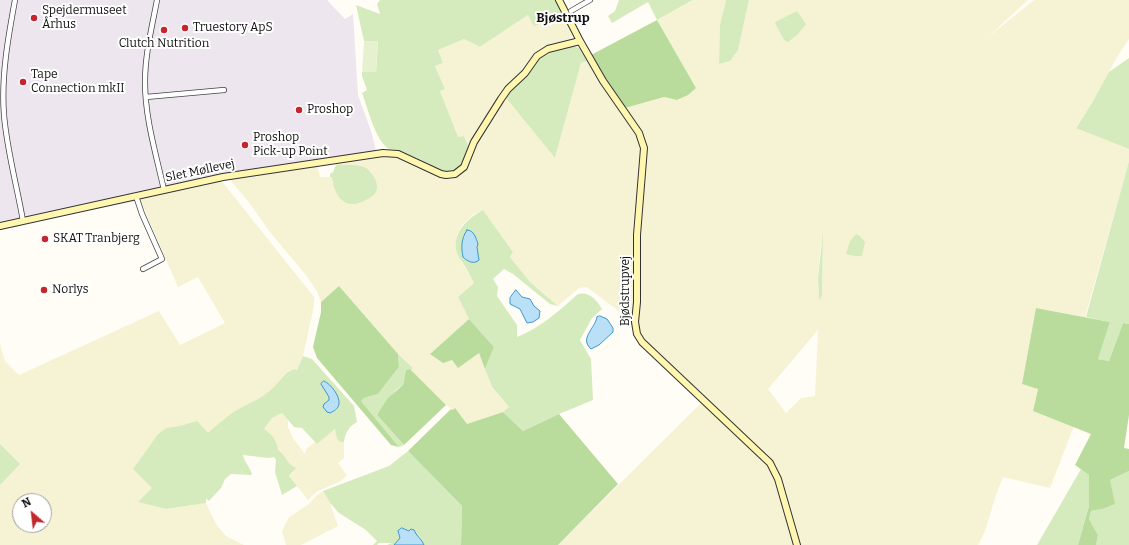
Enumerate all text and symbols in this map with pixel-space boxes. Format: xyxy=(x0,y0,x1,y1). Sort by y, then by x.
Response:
place label: Spejdermuseet Århus xyxy=(42,4,127,32)
district label: Bjøstrup xyxy=(536,10,590,26)
marker: Spejdermuseet Århus xyxy=(29,13,39,23)
place label: Truestory ApS xyxy=(193,21,273,35)
marker: Truestory ApS xyxy=(180,23,190,33)
marker: Clutch Nutrition xyxy=(159,25,169,35)
place label: Clutch Nutrition xyxy=(119,37,209,51)
place label: Tape Connection mkII xyxy=(31,68,125,96)
marker: Tape Connection mkII xyxy=(18,77,28,87)
place label: Proshop xyxy=(307,103,353,117)
marker: Proshop xyxy=(294,105,304,115)
place label: Proshop Pick-up Point xyxy=(253,131,328,159)
marker: Proshop Pick-up Point xyxy=(240,140,250,150)
street label: Slet Møllevej xyxy=(164,157,236,185)
place label: SKAT Tranbjerg xyxy=(53,232,140,246)
marker: SKAT Tranbjerg xyxy=(40,234,50,244)
street label: Bjødstrupvej xyxy=(619,256,633,326)
place label: Norlys xyxy=(52,283,88,297)
marker: Norlys xyxy=(39,285,49,295)
north arrow xyxy=(12,493,52,533)
text: N xyxy=(20,495,33,511)

